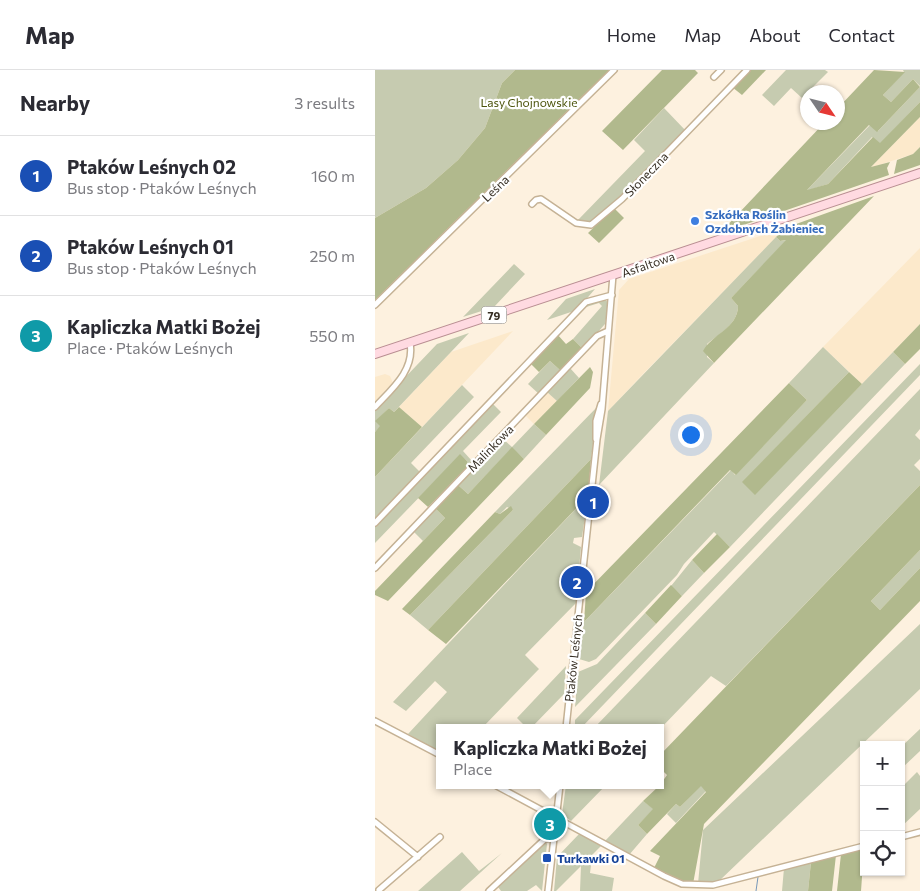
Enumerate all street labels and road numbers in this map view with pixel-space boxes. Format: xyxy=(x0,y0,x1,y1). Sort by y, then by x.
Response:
street label: Słoneczna xyxy=(621,149,671,199)
street label: Leśna xyxy=(479,172,511,204)
street label: Asfaltowa xyxy=(620,248,676,280)
road number: 79 xyxy=(481,306,507,324)
street label: Malinkowa xyxy=(464,422,516,474)
street label: Ptaków Leśnych xyxy=(561,613,585,703)

